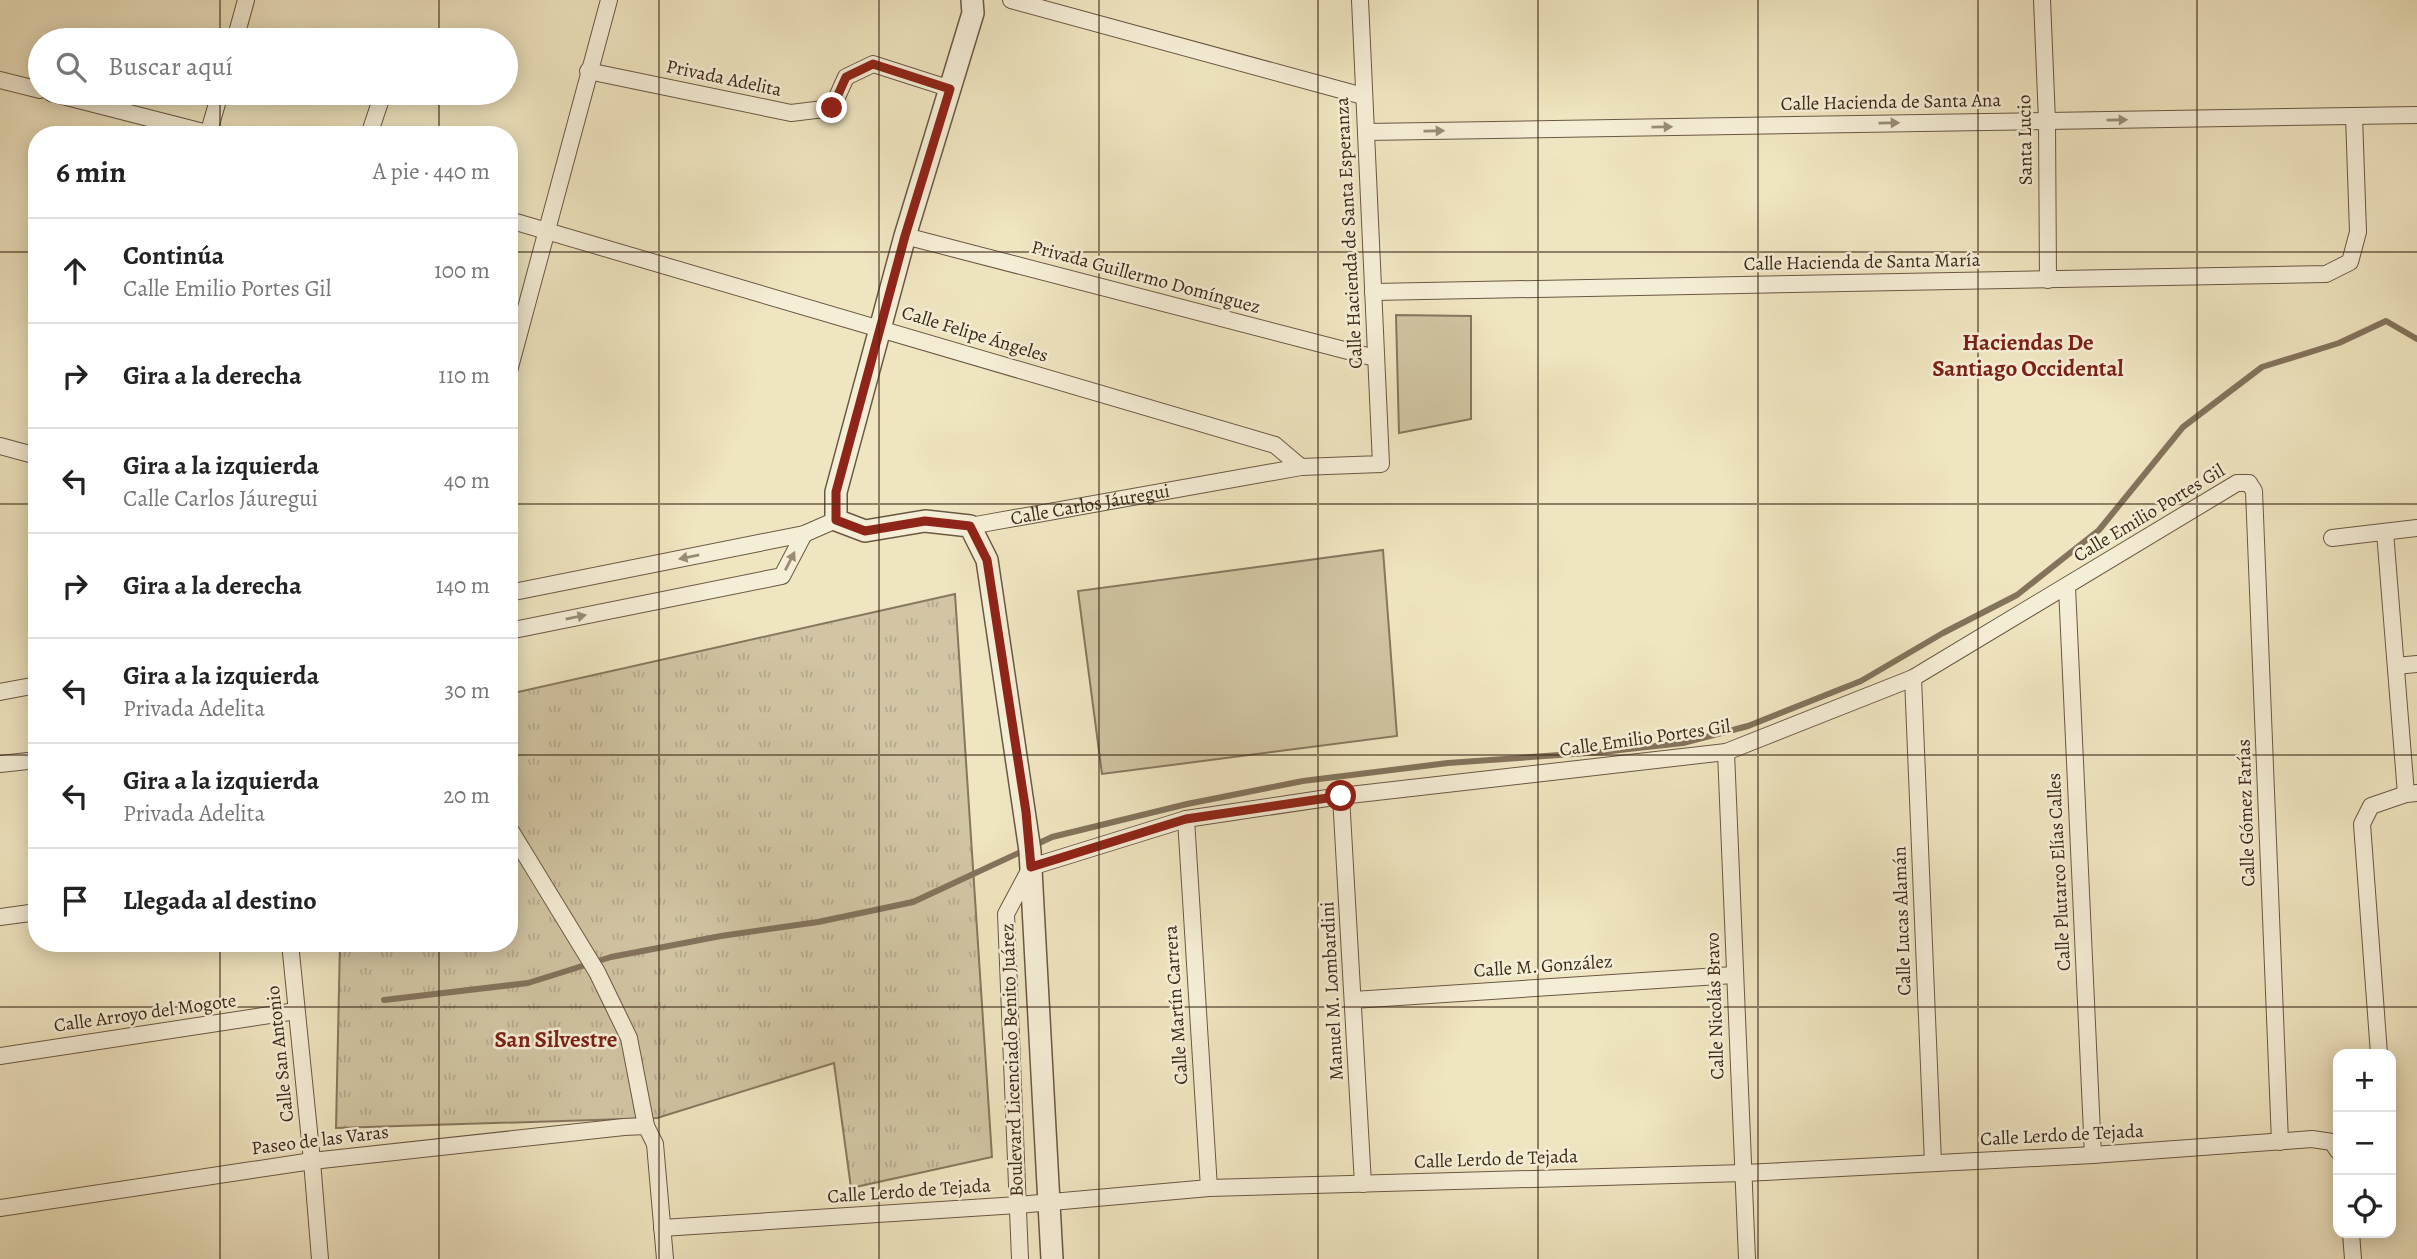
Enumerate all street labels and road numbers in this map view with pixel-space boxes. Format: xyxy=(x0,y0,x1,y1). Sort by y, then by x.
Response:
street label: Privada Adelita xyxy=(664,53,784,103)
street label: Calle Hacienda de Santa Ana xyxy=(1781,87,2002,117)
street label: Santa Lucio xyxy=(2011,94,2039,186)
street label: Calle Hacienda de Santa Esperanza xyxy=(1329,96,1369,369)
street label: Privada Guillermo Domínguez xyxy=(1029,234,1263,320)
street label: Calle Hacienda de Santa María xyxy=(1743,247,1981,277)
street label: Calle Felipe Ángeles xyxy=(899,299,1051,369)
street label: Calle Emilio Portes Gil xyxy=(2069,457,2230,568)
street label: Calle Carlos Jáuregui xyxy=(1008,478,1172,532)
street label: Calle Emilio Portes Gil xyxy=(1558,713,1732,763)
street label: Calle Gómez Farías xyxy=(2230,739,2262,887)
street label: Calle Plutarco Elías Calles xyxy=(2041,772,2077,972)
street label: Calle Lucas Alamán xyxy=(1886,846,1918,996)
street label: Manuel M. Lombardini xyxy=(1314,901,1350,1081)
street label: Boulevard Licenciado Benito Juárez xyxy=(994,923,1030,1197)
street label: Calle Martín Carrera xyxy=(1157,924,1195,1086)
street label: Calle Nicolás Bravo xyxy=(1699,932,1731,1080)
street label: Calle M. González xyxy=(1473,948,1613,984)
street label: Calle San Antonio xyxy=(260,984,300,1124)
street label: Calle Arroyo del Mogote xyxy=(52,987,238,1039)
street label: Calle Lerdo de Tejada xyxy=(1980,1118,2145,1152)
street label: Paseo de las Varas xyxy=(250,1119,390,1161)
street label: Calle Lerdo de Tejada xyxy=(1414,1143,1578,1175)
street label: Calle Lerdo de Tejada xyxy=(826,1172,992,1210)

